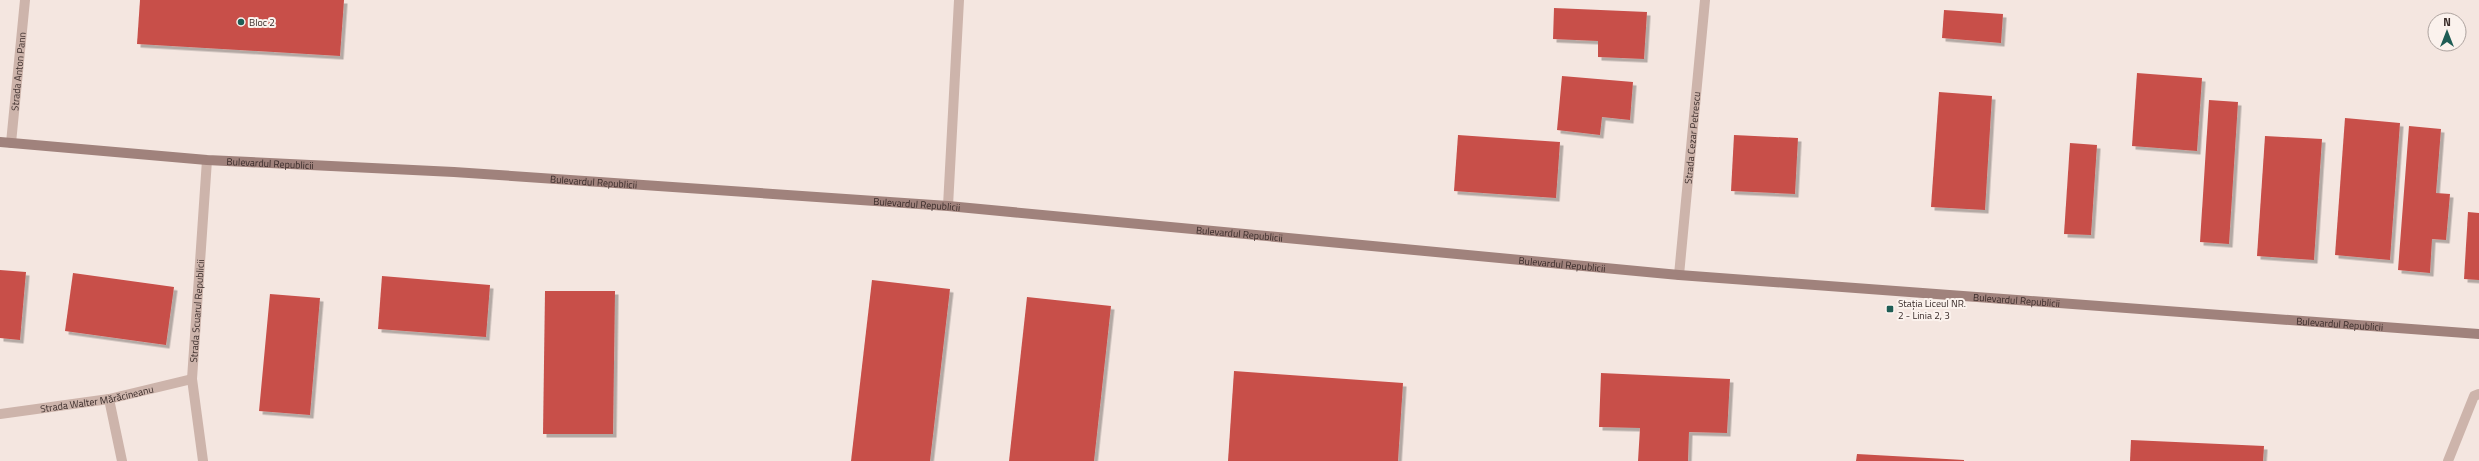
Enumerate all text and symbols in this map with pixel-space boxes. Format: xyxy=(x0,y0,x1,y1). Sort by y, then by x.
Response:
north arrow xyxy=(2427,12,2467,52)
text: N xyxy=(2443,14,2451,30)
place label: Bloc 2 xyxy=(249,15,275,30)
marker: Bloc 2 xyxy=(236,17,246,27)
street label: Strada Anton Pann xyxy=(7,31,29,111)
street label: Strada Cezar Petrescu xyxy=(1680,91,1704,184)
street label: Bulevardul Republicii xyxy=(226,153,314,173)
street label: Bulevardul Republicii xyxy=(550,171,638,192)
street label: Bulevardul Republicii xyxy=(873,193,961,215)
street label: Bulevardul Republicii xyxy=(1195,222,1284,245)
street label: Bulevardul Republicii xyxy=(1518,252,1606,276)
street label: Strada Scuarul Republicii xyxy=(186,259,208,363)
street label: Bulevardul Republicii xyxy=(1973,289,2061,311)
place label: Stația Liceul NR. 2 - Linia 2, 3 xyxy=(1898,296,1966,323)
marker: Stația Liceul NR. 2 - Linia 2, 3 xyxy=(1885,304,1895,314)
street label: Bulevardul Republicii xyxy=(2296,313,2384,334)
street label: Strada Walter Mărăcineanu xyxy=(39,381,155,416)

